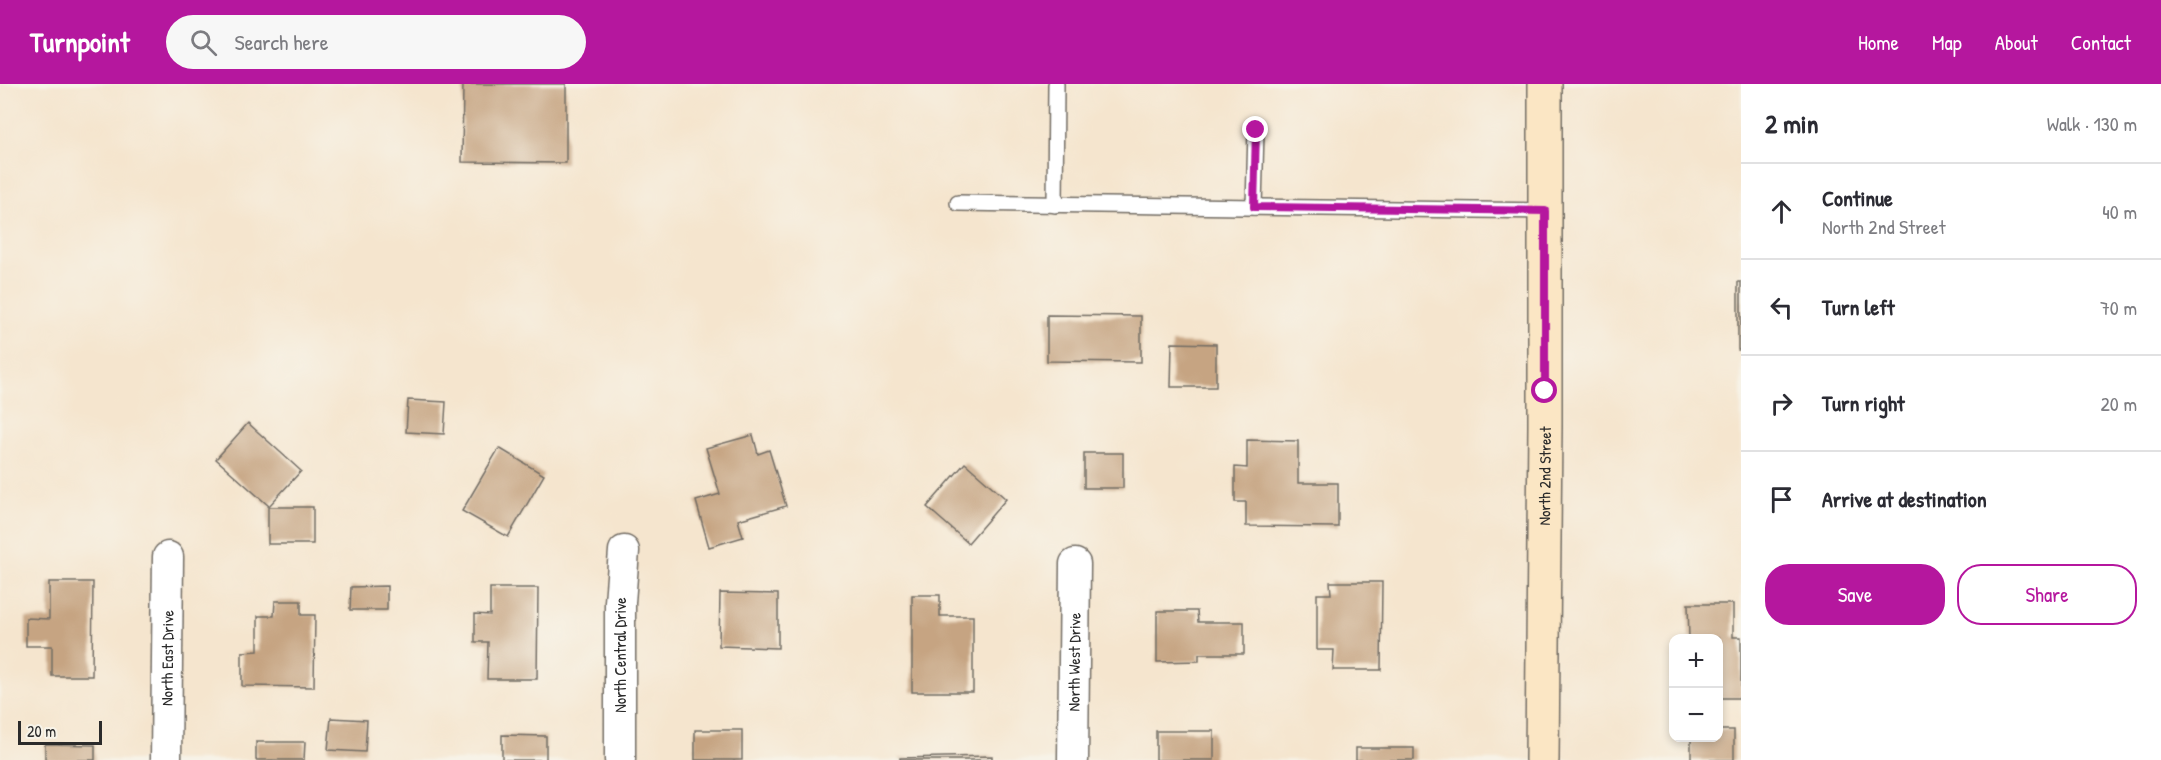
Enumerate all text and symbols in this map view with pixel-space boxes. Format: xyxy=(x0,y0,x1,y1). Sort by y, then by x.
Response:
search box xyxy=(166,15,586,69)
text: Turnpoint xyxy=(30,23,130,61)
icon: search xyxy=(187,26,220,59)
text: Search here xyxy=(235,27,329,57)
text: Home xyxy=(1858,28,1899,57)
text: Map xyxy=(1932,28,1962,57)
text: About xyxy=(1995,28,2038,57)
text: Contact xyxy=(2071,28,2131,57)
text: 2 min xyxy=(1765,106,1818,141)
text: Walk · 130 m xyxy=(2047,110,2137,137)
route end xyxy=(1242,116,1268,142)
text: Continue xyxy=(1822,183,1893,213)
icon: ahead xyxy=(1765,195,1798,228)
text: 40 m xyxy=(2102,198,2137,225)
text: North 2nd Street xyxy=(1822,213,1946,240)
icon: left xyxy=(1765,291,1798,324)
text: Turn left xyxy=(1822,292,1895,322)
text: 70 m xyxy=(2100,294,2137,321)
route start xyxy=(1531,377,1557,403)
icon: right xyxy=(1765,387,1798,420)
text: Turn right xyxy=(1822,388,1905,418)
text: 20 m xyxy=(2100,390,2137,417)
street label: North 2nd Street xyxy=(1533,426,1556,526)
icon: arrive xyxy=(1765,483,1798,516)
text: Arrive at destination xyxy=(1822,484,1987,514)
button: Save xyxy=(1765,564,1945,625)
button: Share xyxy=(1957,564,2137,625)
street label: North Central Drive xyxy=(609,596,631,713)
street label: North East Drive xyxy=(156,609,178,706)
street label: North West Drive xyxy=(1062,612,1086,712)
map controls xyxy=(1669,634,1723,742)
button: + xyxy=(1669,634,1723,688)
button: − xyxy=(1669,688,1723,742)
scale bar xyxy=(18,718,102,746)
text: 20 m xyxy=(27,720,56,742)

